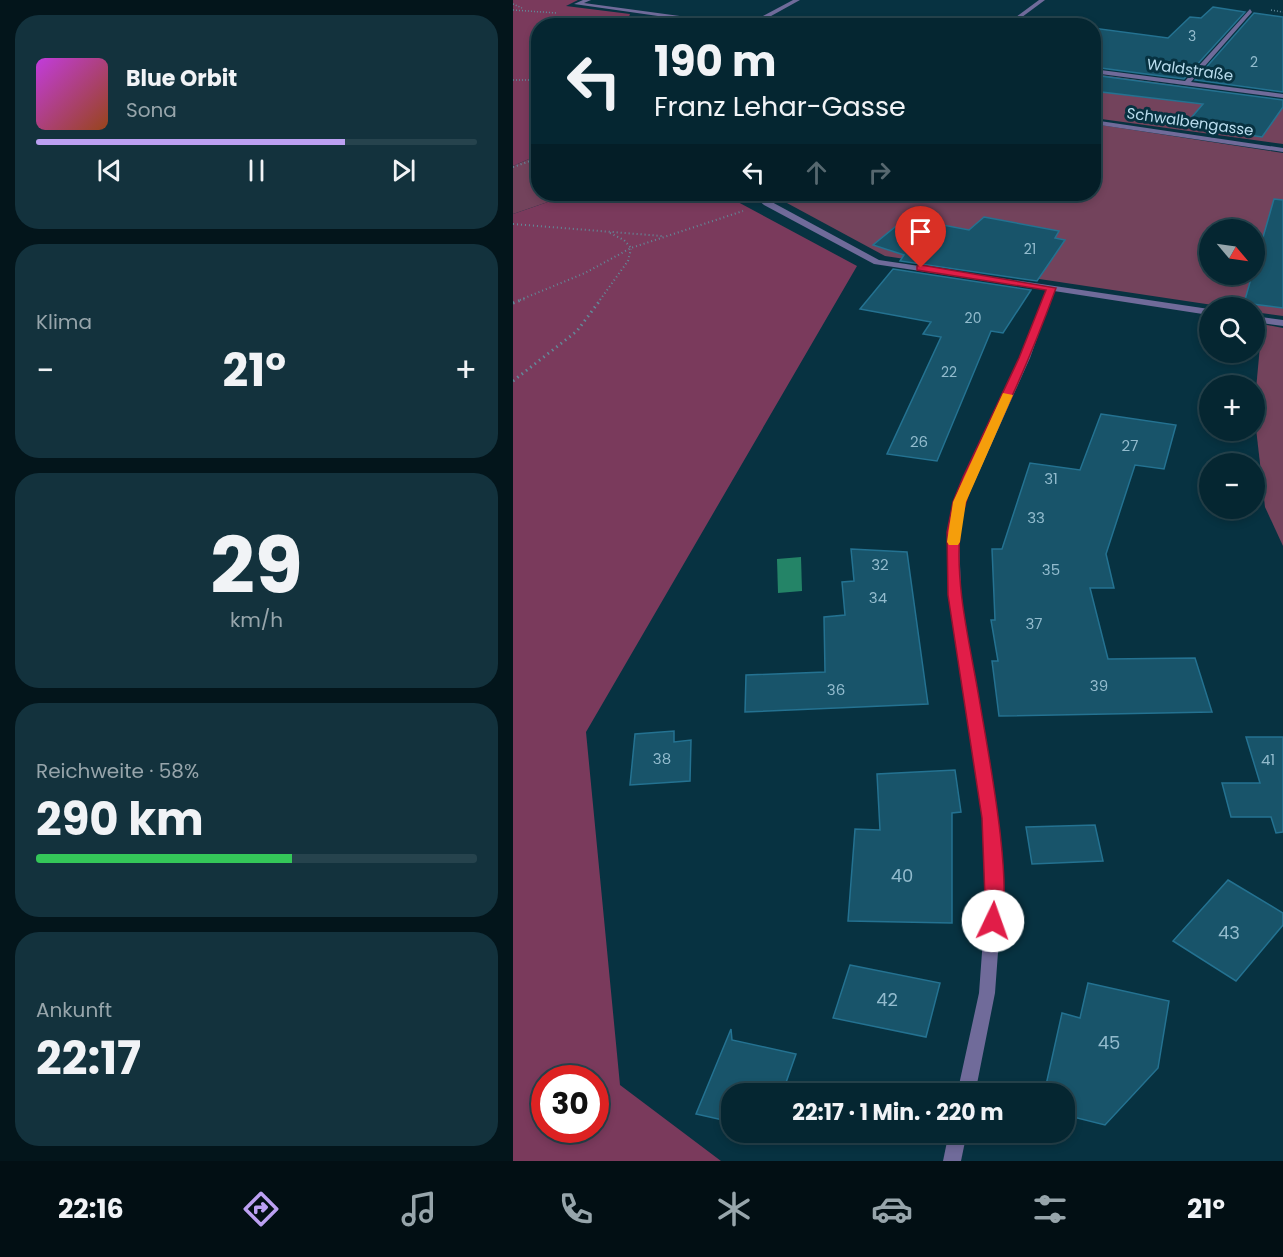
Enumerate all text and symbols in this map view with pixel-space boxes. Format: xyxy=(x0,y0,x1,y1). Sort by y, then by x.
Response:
house number: 3 xyxy=(1188,26,1196,46)
text: 190 m xyxy=(654,32,776,91)
icon: left xyxy=(555,42,633,120)
house number: 2 xyxy=(1250,52,1258,72)
street label: Waldstraße xyxy=(1145,53,1235,86)
text: Blue Orbit xyxy=(126,63,237,94)
text: Franz Lehar-Gasse xyxy=(654,88,906,125)
text: Sona xyxy=(126,96,177,124)
street label: Schwalbengasse xyxy=(1125,102,1255,141)
icon: previous xyxy=(93,154,126,187)
icon: pause xyxy=(240,154,273,187)
icon: next xyxy=(387,154,420,187)
icon: left xyxy=(737,156,770,189)
icon: ahead xyxy=(800,156,833,189)
icon: right xyxy=(863,156,896,189)
pin xyxy=(895,206,946,268)
icon: arrive xyxy=(904,215,937,248)
north arrow xyxy=(1199,219,1265,285)
map controls xyxy=(1199,219,1265,519)
house number: 21 xyxy=(1024,239,1036,259)
button: search xyxy=(1199,297,1265,363)
text: Klima xyxy=(36,308,92,336)
house number: 20 xyxy=(965,308,981,328)
text: 21° xyxy=(223,339,286,402)
text: − xyxy=(36,347,54,394)
text: + xyxy=(454,347,477,394)
house number: 22 xyxy=(941,362,957,382)
button: + xyxy=(1199,375,1265,441)
house number: 26 xyxy=(910,431,928,452)
house number: 27 xyxy=(1122,435,1138,456)
button: − xyxy=(1199,453,1265,519)
house number: 31 xyxy=(1044,468,1058,489)
house number: 33 xyxy=(1027,507,1045,528)
text: 29 xyxy=(210,511,303,620)
house number: 32 xyxy=(871,554,889,575)
house number: 35 xyxy=(1042,559,1060,580)
house number: 34 xyxy=(869,587,887,608)
text: km/h xyxy=(230,606,283,634)
house number: 37 xyxy=(1025,613,1043,634)
house number: 39 xyxy=(1090,675,1108,696)
house number: 36 xyxy=(827,679,845,700)
house number: 38 xyxy=(653,748,671,769)
house number: 41 xyxy=(1261,749,1275,770)
text: Reichweite · 58% xyxy=(36,757,199,785)
text: 290 km xyxy=(36,788,204,851)
house number: 40 xyxy=(891,863,913,888)
position arrow xyxy=(961,889,1025,953)
house number: 43 xyxy=(1218,920,1240,945)
house number: 42 xyxy=(876,987,898,1012)
text: Ankunft xyxy=(36,996,112,1024)
text: 22:17 xyxy=(36,1027,141,1090)
house number: 45 xyxy=(1098,1030,1120,1055)
speed limit sign: 30 xyxy=(531,1065,609,1143)
text: 22:17 · 1 Min. · 220 m xyxy=(792,1097,1004,1128)
icon: directions xyxy=(240,1188,282,1230)
icon: music xyxy=(398,1188,440,1230)
icon: phone xyxy=(555,1188,597,1230)
icon: climate xyxy=(713,1188,755,1230)
icon: car xyxy=(871,1188,913,1230)
icon: filters xyxy=(1029,1188,1071,1230)
text: 22:16 xyxy=(58,1190,124,1227)
text: 21° xyxy=(1187,1190,1225,1227)

